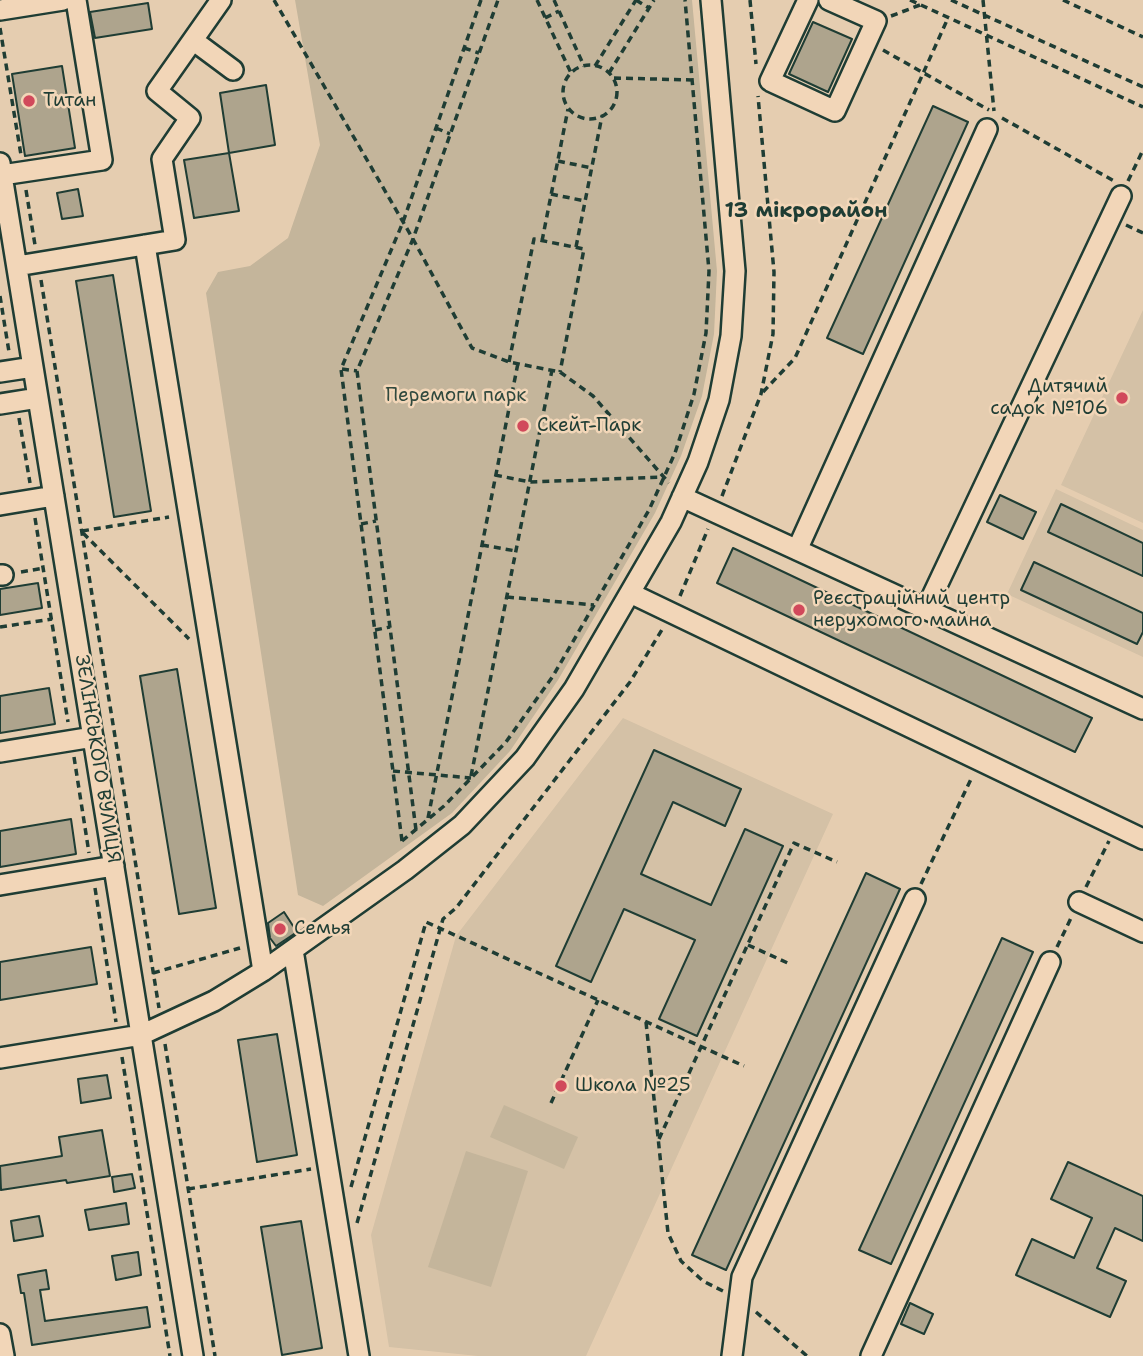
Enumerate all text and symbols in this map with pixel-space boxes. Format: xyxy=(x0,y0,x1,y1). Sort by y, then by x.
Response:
place label: Титан xyxy=(43,90,96,112)
marker: Титан xyxy=(21,93,37,109)
district label: 13 мікрорайон xyxy=(724,199,888,225)
place label: Дитячий садок №106 xyxy=(990,376,1108,420)
park label: Перемоги парк xyxy=(386,385,526,407)
marker: Дитячий садок №106 xyxy=(1114,390,1130,406)
place label: Скейт-Парк xyxy=(537,415,641,437)
marker: Скейт-Парк xyxy=(515,418,531,434)
place label: Реєстраційний центр нерухомого майна xyxy=(813,588,1010,632)
marker: Реєстраційний центр нерухомого майна xyxy=(791,602,807,618)
street label: ЗЕЛІНСЬКОГО ВУЛИЦЯ xyxy=(69,653,125,865)
place label: Семья xyxy=(294,918,351,940)
marker: Семья xyxy=(272,921,288,937)
place label: Школа №25 xyxy=(575,1075,691,1097)
marker: Школа №25 xyxy=(553,1078,569,1094)

